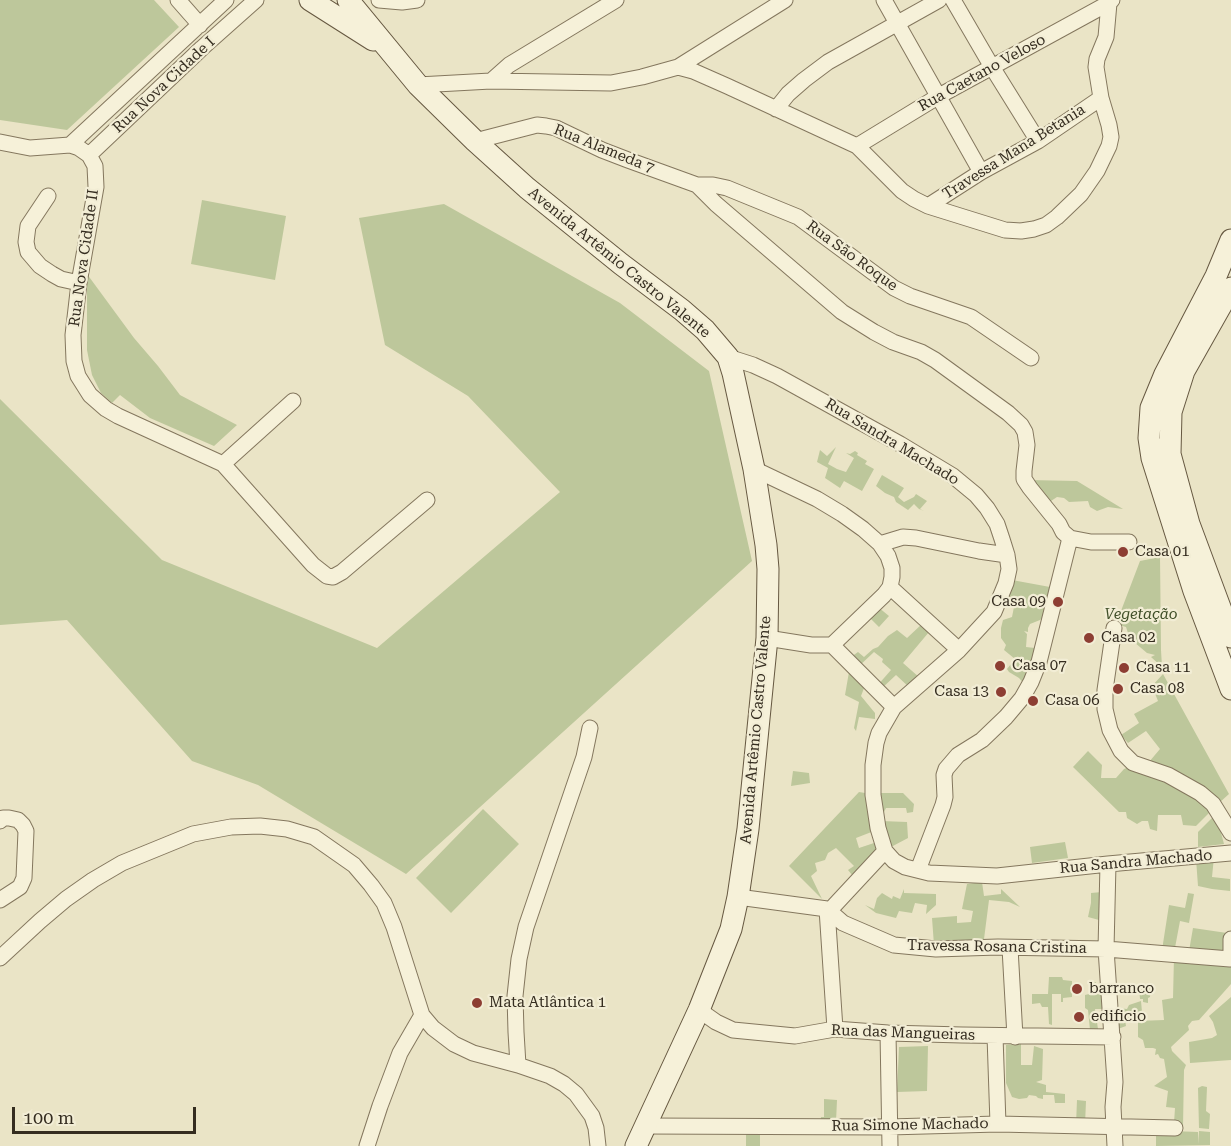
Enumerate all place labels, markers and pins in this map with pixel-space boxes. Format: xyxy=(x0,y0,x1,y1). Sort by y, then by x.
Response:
place label: Casa 01 xyxy=(1135,543,1190,561)
marker: Casa 01 xyxy=(1116,545,1130,559)
place label: Casa 09 xyxy=(991,593,1046,611)
marker: Casa 09 xyxy=(1051,595,1065,609)
place label: Casa 02 xyxy=(1101,629,1156,647)
marker: Casa 02 xyxy=(1082,631,1096,645)
place label: Casa 07 xyxy=(1012,657,1067,675)
marker: Casa 07 xyxy=(993,659,1007,673)
place label: Casa 11 xyxy=(1136,659,1191,677)
marker: Casa 11 xyxy=(1117,661,1131,675)
place label: Casa 08 xyxy=(1130,680,1185,698)
marker: Casa 08 xyxy=(1111,682,1125,696)
place label: Casa 13 xyxy=(934,683,989,701)
marker: Casa 13 xyxy=(994,685,1008,699)
place label: Casa 06 xyxy=(1045,692,1100,710)
marker: Casa 06 xyxy=(1026,694,1040,708)
place label: barranco xyxy=(1089,980,1154,998)
marker: barranco xyxy=(1070,982,1084,996)
place label: Mata Atlântica 1 xyxy=(489,994,606,1012)
marker: Mata Atlântica 1 xyxy=(470,996,484,1010)
place label: edificio xyxy=(1091,1008,1146,1026)
marker: edificio xyxy=(1072,1010,1086,1024)

